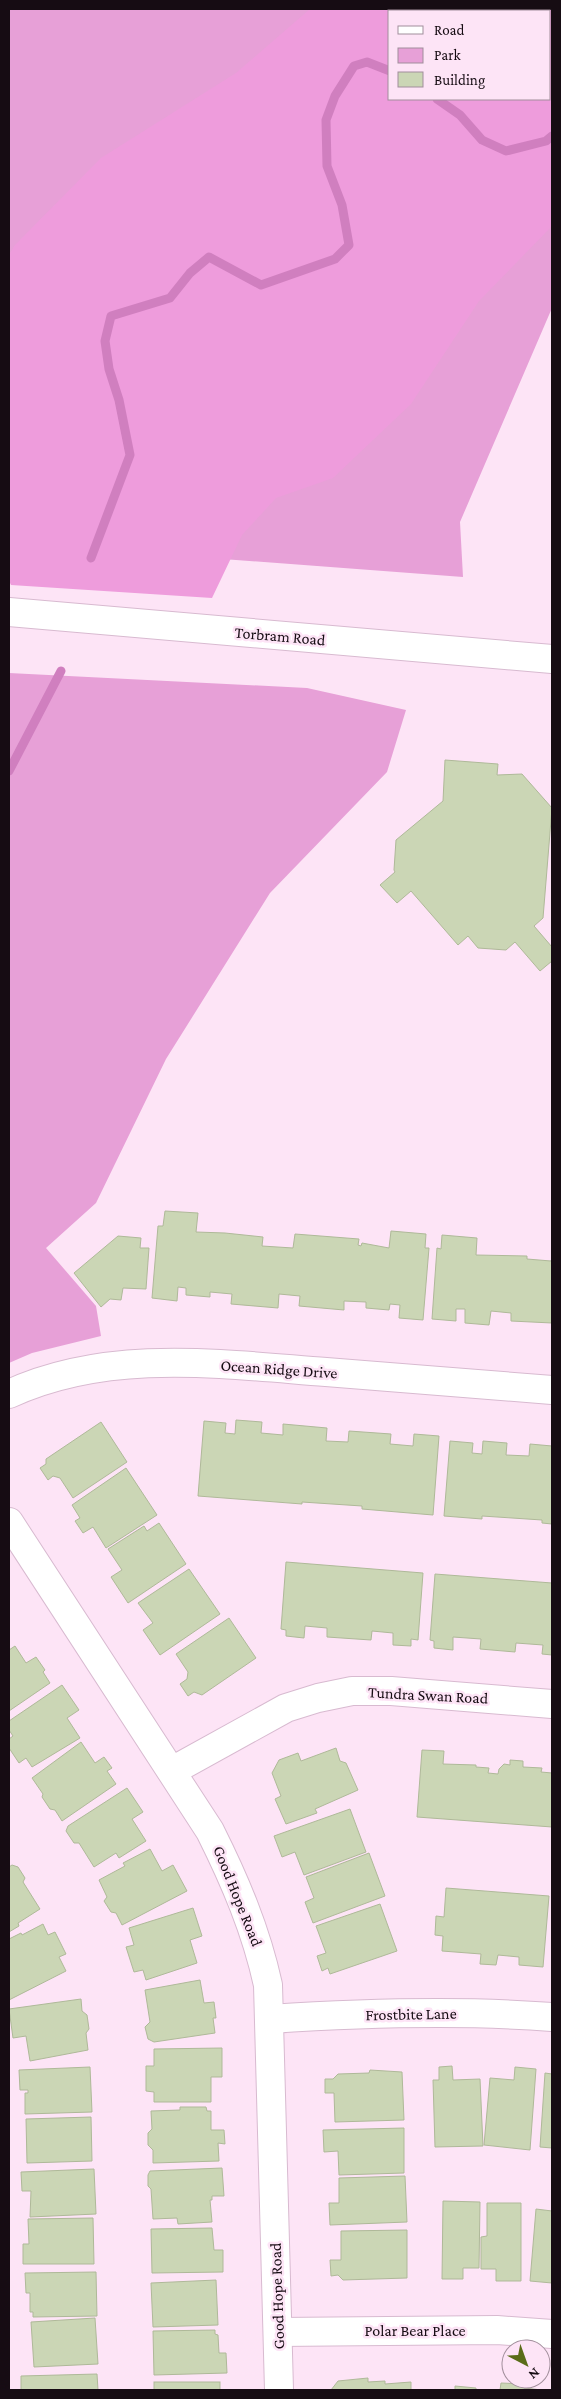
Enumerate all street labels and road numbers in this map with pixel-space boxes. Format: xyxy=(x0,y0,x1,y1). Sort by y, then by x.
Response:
street label: Torbram Road xyxy=(234,624,327,648)
street label: Ocean Ridge Drive xyxy=(220,1356,338,1383)
street label: Tundra Swan Road xyxy=(367,1683,489,1707)
street label: Good Hope Road xyxy=(209,1843,266,1950)
street label: Frostbite Lane xyxy=(365,2005,457,2023)
street label: Good Hope Road xyxy=(267,2242,288,2350)
street label: Polar Bear Place xyxy=(364,2322,466,2339)

